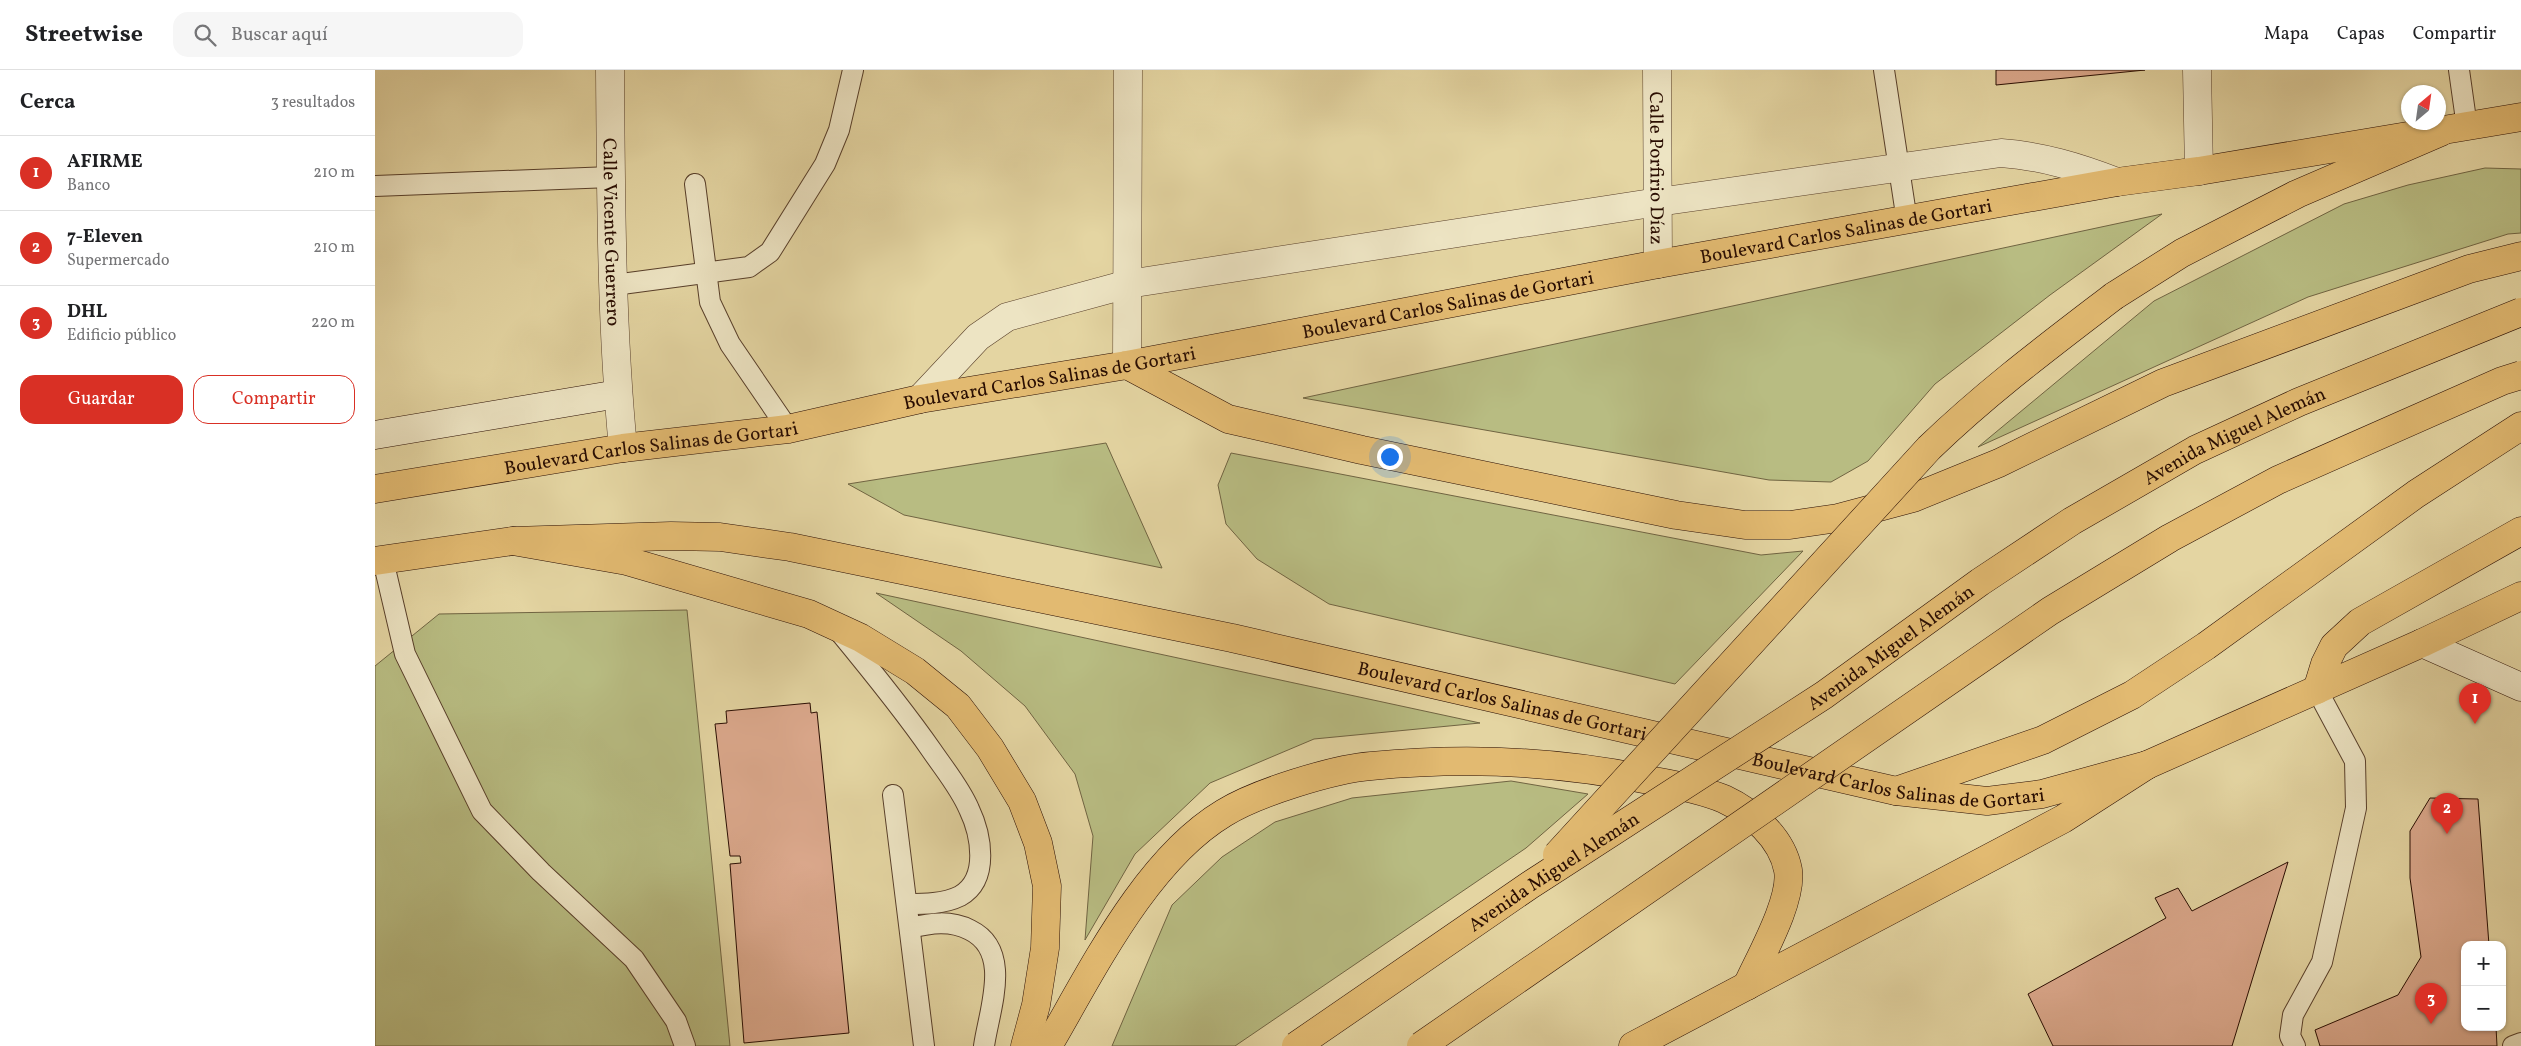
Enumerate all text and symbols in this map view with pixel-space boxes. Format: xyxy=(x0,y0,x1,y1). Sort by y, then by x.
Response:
search box xyxy=(173,12,523,57)
text: Streetwise xyxy=(25,18,143,52)
icon: search xyxy=(191,21,219,49)
text: Buscar aquí xyxy=(231,22,328,48)
text: Mapa xyxy=(2264,22,2309,47)
text: Capas xyxy=(2337,22,2385,47)
text: Compartir xyxy=(2413,22,2496,47)
north arrow xyxy=(2401,85,2446,130)
text: Cerca xyxy=(20,88,75,117)
street label: Calle Porfirio Díaz xyxy=(1642,91,1669,245)
text: 3 resultados xyxy=(271,92,355,114)
street label: Calle Vicente Guerrero xyxy=(596,138,626,327)
text: AFIRME xyxy=(67,149,143,175)
text: 1 xyxy=(33,162,39,184)
text: 210 m xyxy=(313,162,355,184)
text: Banco xyxy=(67,175,110,197)
street label: Boulevard Carlos Salinas de Gortari xyxy=(1698,193,1995,271)
text: 7-Eleven xyxy=(67,224,143,250)
text: 2 xyxy=(32,237,40,259)
text: 210 m xyxy=(313,237,355,259)
text: Supermercado xyxy=(67,250,169,272)
street label: Boulevard Carlos Salinas de Gortari xyxy=(1300,265,1596,346)
text: DHL xyxy=(67,299,107,325)
text: 3 xyxy=(32,312,40,334)
text: 220 m xyxy=(311,312,355,334)
text: Edificio público xyxy=(67,325,176,347)
street label: Boulevard Carlos Salinas de Gortari xyxy=(901,341,1198,417)
button: Guardar xyxy=(20,375,183,424)
button: Compartir xyxy=(193,375,355,424)
street label: Avenida Miguel Alemán xyxy=(2139,381,2330,492)
street label: Boulevard Carlos Salinas de Gortari xyxy=(502,416,801,482)
your location xyxy=(1377,444,1403,470)
street label: Avenida Miguel Alemán xyxy=(1803,579,1980,718)
street label: Boulevard Carlos Salinas de Gortari xyxy=(1355,656,1650,748)
pin: 1 xyxy=(2459,683,2491,724)
street label: Boulevard Carlos Salinas de Gortari xyxy=(1749,747,2046,816)
pin: 2 xyxy=(2431,793,2463,834)
street label: Avenida Miguel Alemán xyxy=(1463,807,1645,939)
map controls xyxy=(2461,941,2506,1031)
button: + xyxy=(2461,941,2506,986)
pin: 3 xyxy=(2415,983,2447,1024)
button: − xyxy=(2461,986,2506,1031)

